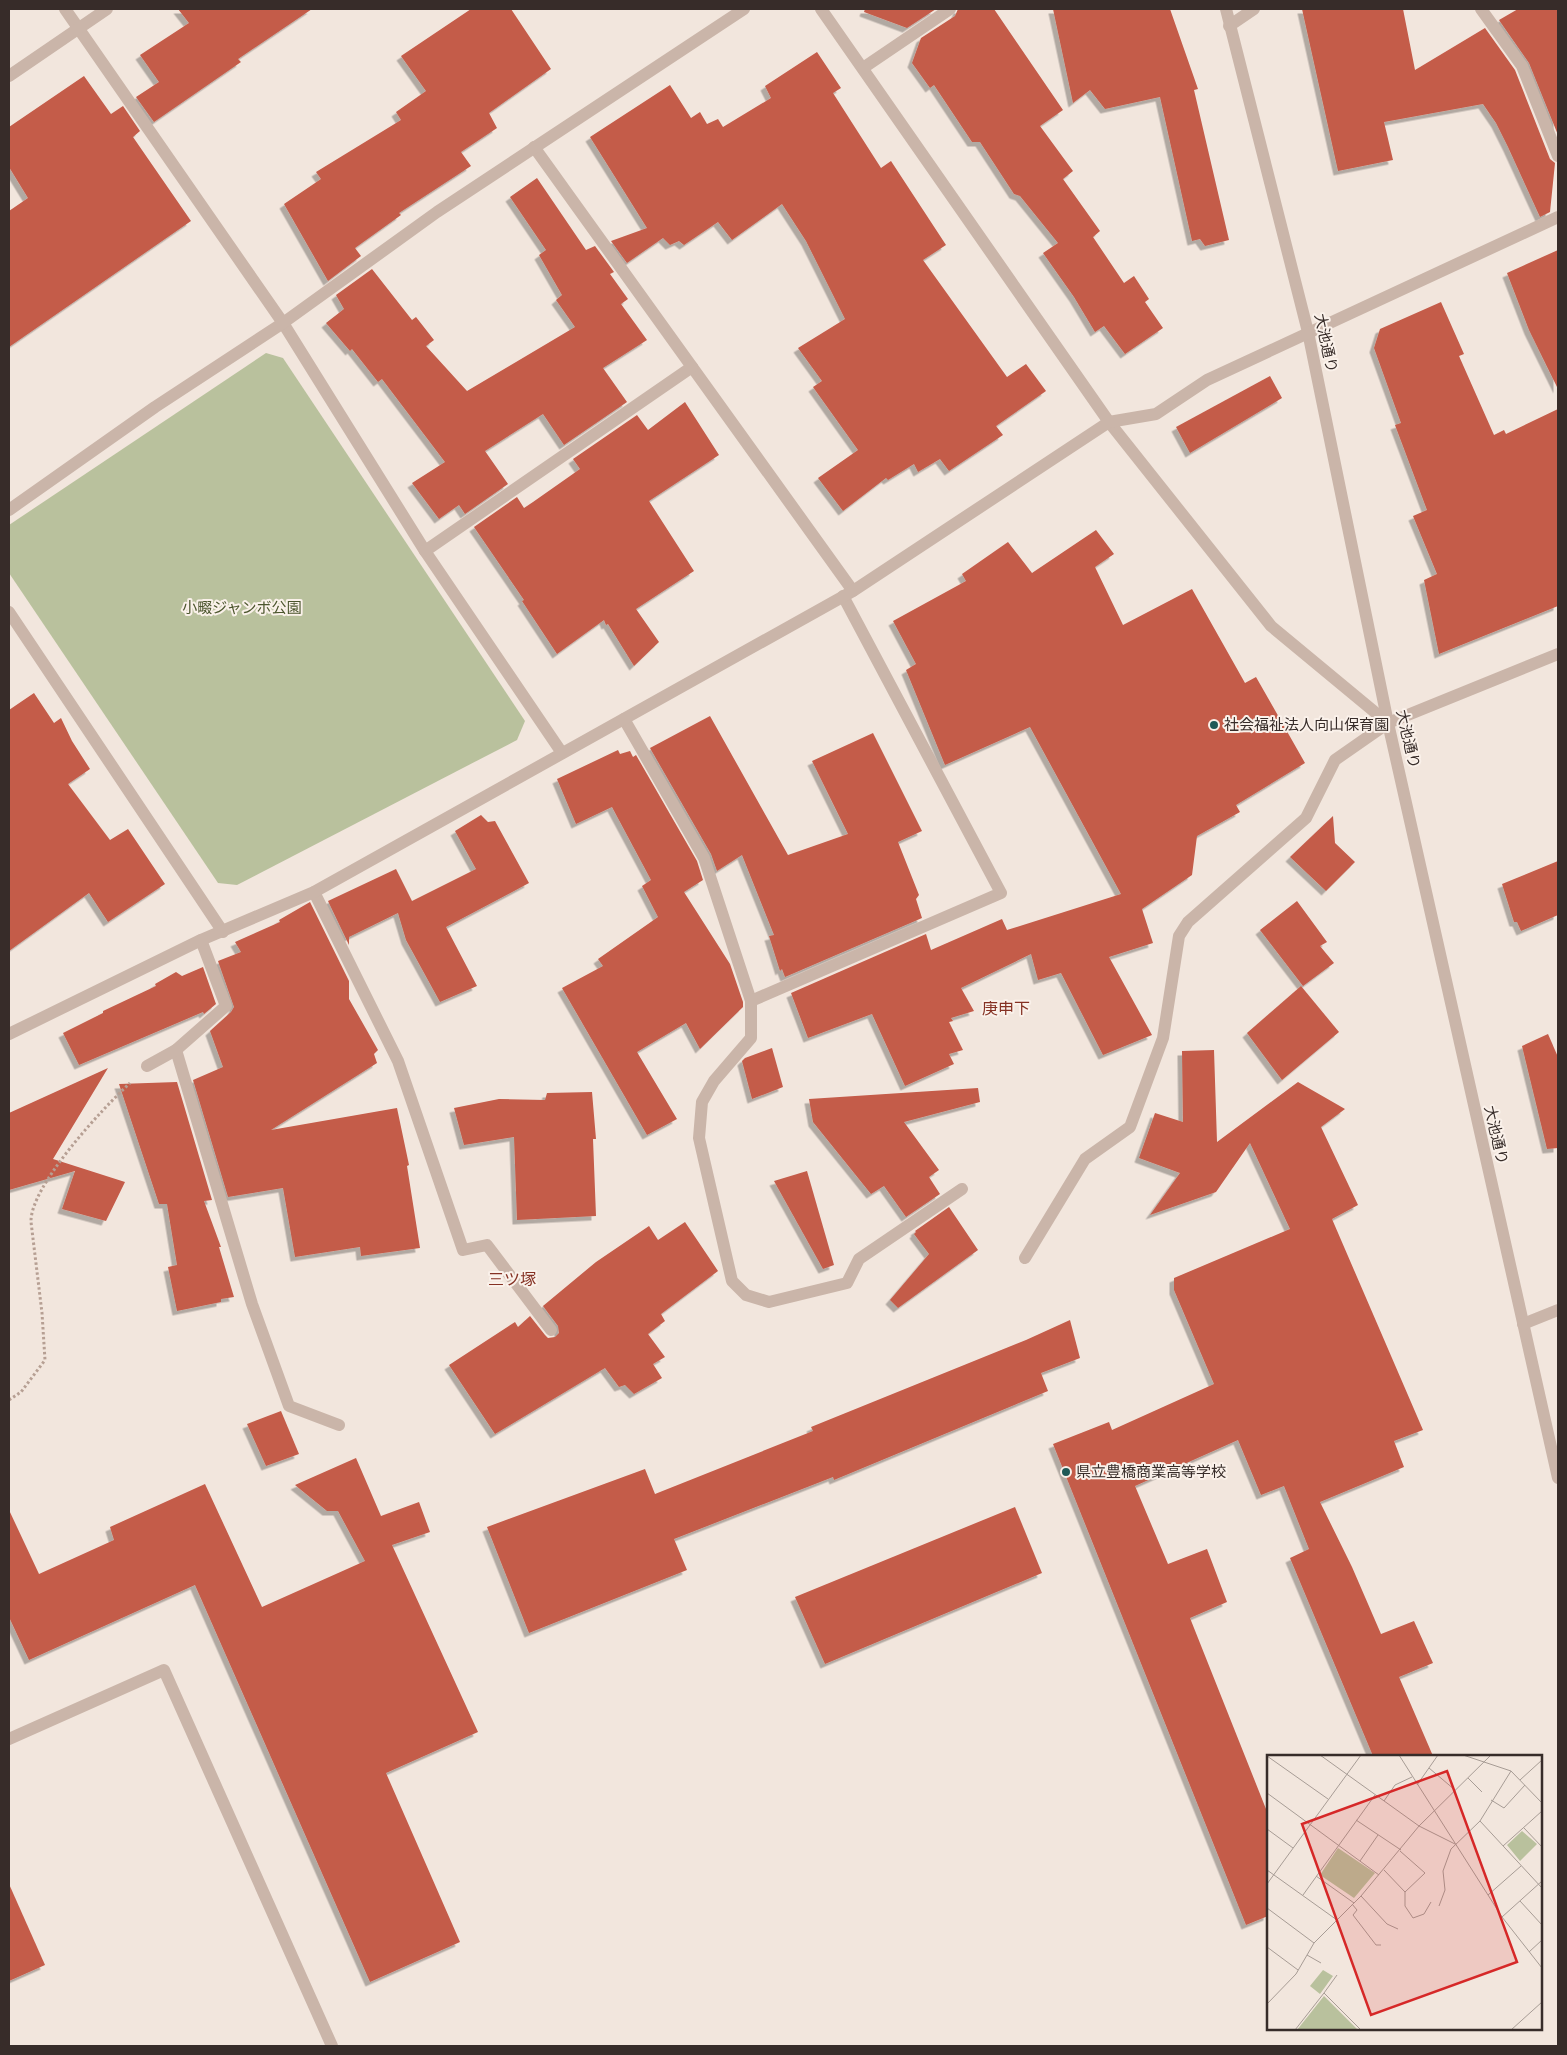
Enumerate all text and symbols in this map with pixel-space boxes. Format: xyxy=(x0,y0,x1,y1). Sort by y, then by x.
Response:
street label: 大池通り xyxy=(1311,312,1341,374)
park label: 小畷ジャンボ公園 xyxy=(182,599,302,617)
street label: 大池通り xyxy=(1392,708,1424,770)
place label: 社会福祉法人向山保育園 xyxy=(1224,716,1389,734)
marker: 社会福祉法人向山保育園 xyxy=(1208,719,1220,731)
district label: 庚申下 xyxy=(982,999,1030,1019)
street label: 大池通り xyxy=(1480,1104,1512,1166)
district label: 三ツ塚 xyxy=(488,1270,536,1290)
place label: 県立豊橋商業高等学校 xyxy=(1076,1463,1226,1481)
marker: 県立豊橋商業高等学校 xyxy=(1060,1466,1072,1478)
inset map xyxy=(1267,1755,1542,2030)

